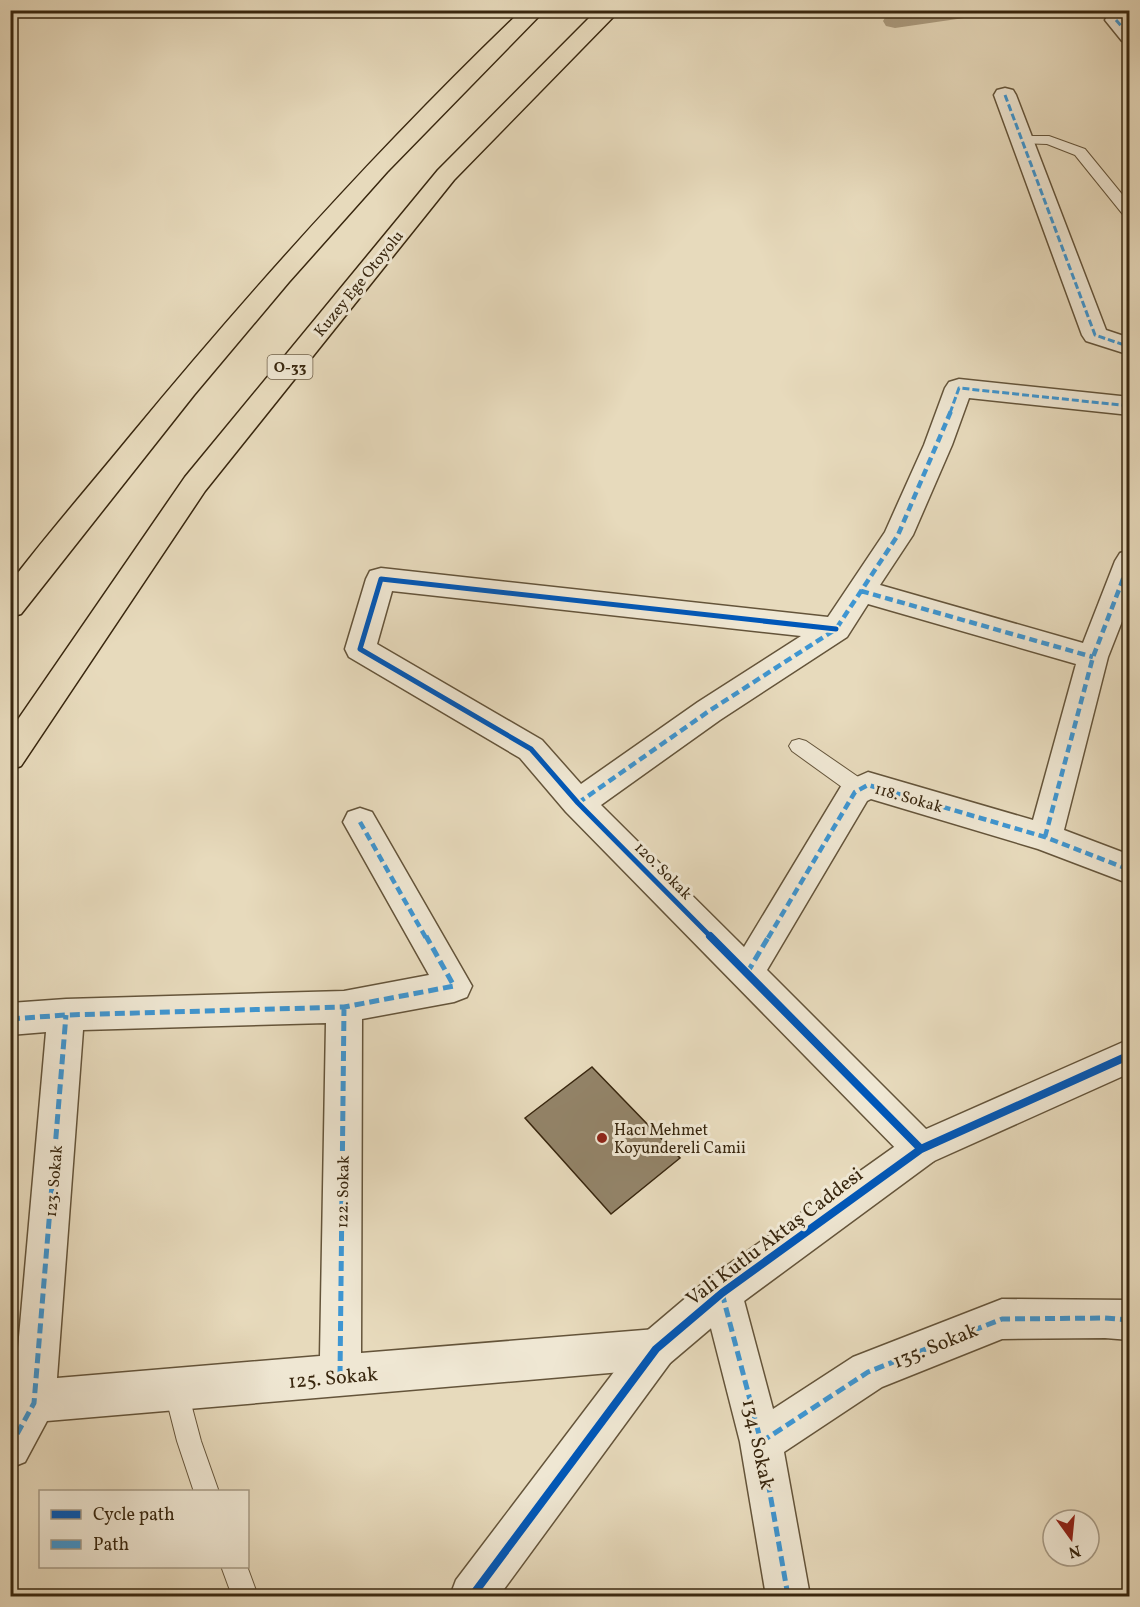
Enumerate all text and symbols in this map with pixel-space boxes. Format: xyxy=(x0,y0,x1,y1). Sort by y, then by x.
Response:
street label: Kuzey Ege Otoyolu xyxy=(310,226,409,342)
road number: O-33 xyxy=(268,355,312,379)
street label: 118. Sokak xyxy=(872,779,945,819)
street label: 120. Sokak xyxy=(629,838,697,905)
place label: Hacı Mehmet Koyundereli Camii xyxy=(614,1120,746,1160)
marker: Hacı Mehmet Koyundereli Camii xyxy=(595,1131,609,1145)
street label: 123. Sokak xyxy=(41,1144,69,1218)
street label: 122. Sokak xyxy=(332,1155,356,1229)
street label: Vali Kutlu Aktaş Caddesi xyxy=(681,1162,870,1314)
street label: 135. Sokak xyxy=(889,1317,983,1377)
street label: 125. Sokak xyxy=(287,1361,379,1397)
street label: 134. Sokak xyxy=(734,1397,780,1492)
legend xyxy=(39,1490,249,1568)
text: Cycle path xyxy=(93,1503,175,1528)
north arrow xyxy=(1041,1508,1101,1568)
text: Path xyxy=(93,1533,129,1558)
text: N xyxy=(1066,1538,1083,1563)

